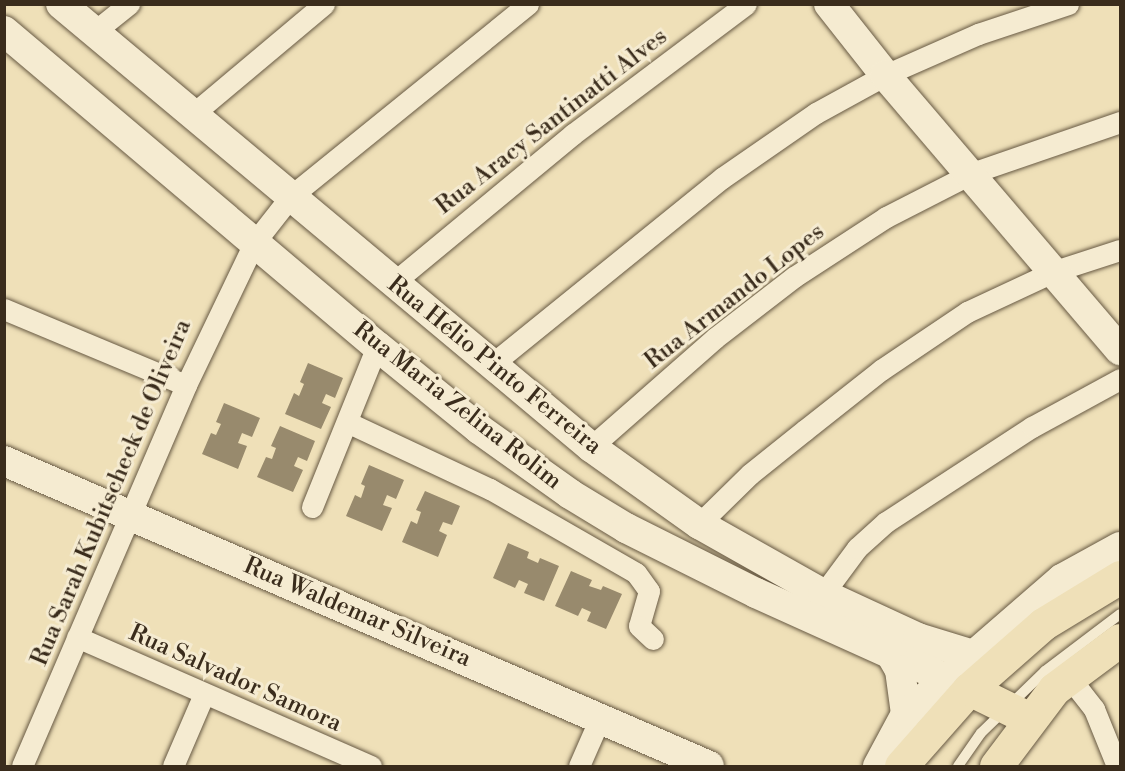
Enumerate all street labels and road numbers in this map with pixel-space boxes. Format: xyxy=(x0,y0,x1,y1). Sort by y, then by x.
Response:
street label: Rua Aracy Santinatti Alves xyxy=(431,23,673,221)
street label: Rua Armando Lopes xyxy=(639,218,831,376)
street label: Rua Hélio Pinto Ferreira xyxy=(381,271,607,461)
street label: Rua Sarah Kubitscheck de Oliveira xyxy=(26,316,198,670)
street label: Rua Maria Zelina Rolim xyxy=(347,316,567,496)
street label: Rua Waldemar Silveira xyxy=(239,552,475,674)
street label: Rua Salvador Samora xyxy=(124,619,346,739)

